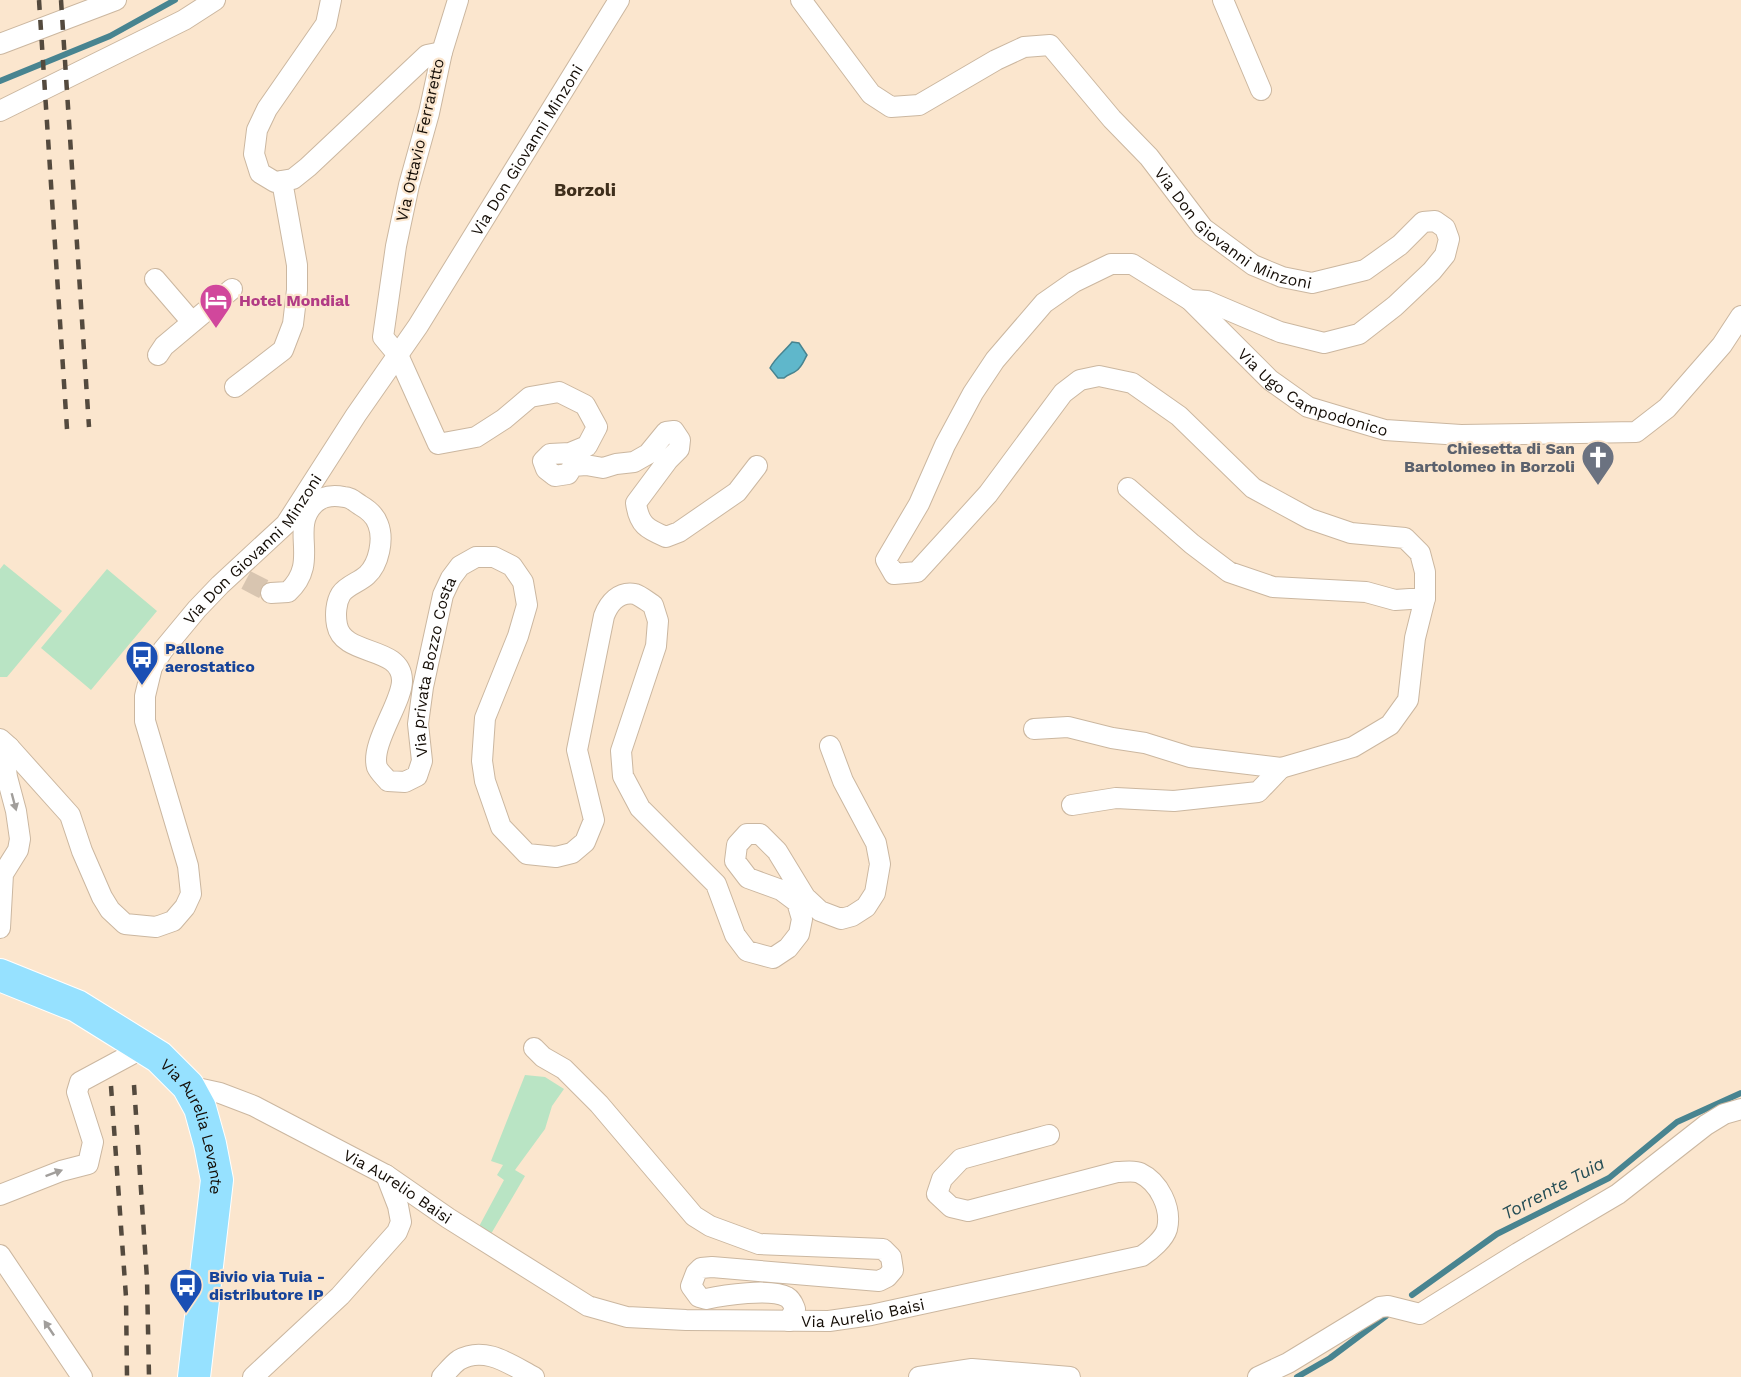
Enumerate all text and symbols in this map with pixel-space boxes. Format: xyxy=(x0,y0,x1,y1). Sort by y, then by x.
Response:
street label: Via Ottavio Ferraretto xyxy=(392,57,448,223)
street label: Via Don Giovanni Minzoni xyxy=(467,61,587,239)
street label: Via Don Giovanni Minzoni xyxy=(1151,163,1313,292)
district label: Borzoli xyxy=(554,179,616,200)
hotel icon: Hotel Mondial xyxy=(198,282,234,329)
place label: Hotel Mondial xyxy=(239,291,350,310)
street label: Via Ugo Campodonico xyxy=(1234,344,1390,440)
place label: Chiesetta di San Bartolomeo in Borzoli xyxy=(1404,439,1575,476)
church icon: Chiesetta di San Bartolomeo in Borzoli xyxy=(1580,439,1616,486)
street label: Via Don Giovanni Minzoni xyxy=(179,470,325,628)
street label: Via privata Bozzo Costa xyxy=(408,573,460,758)
bus stop icon: Pallone aerostatico xyxy=(124,639,160,686)
place label: Pallone aerostatico xyxy=(165,639,255,676)
one-way arrow xyxy=(10,794,19,812)
street label: Via Aurelia Levante xyxy=(157,1055,227,1196)
street label: Via Aurelio Baisi xyxy=(340,1145,455,1228)
water label: Torrente Tuia xyxy=(1498,1152,1608,1224)
one-way arrow xyxy=(45,1168,63,1178)
bus stop icon: Bivio via Tuia - distributore IP xyxy=(168,1267,204,1314)
place label: Bivio via Tuia - distributore IP xyxy=(209,1267,325,1304)
street label: Via Aurelio Baisi xyxy=(801,1294,926,1331)
one-way arrow xyxy=(43,1321,55,1337)

